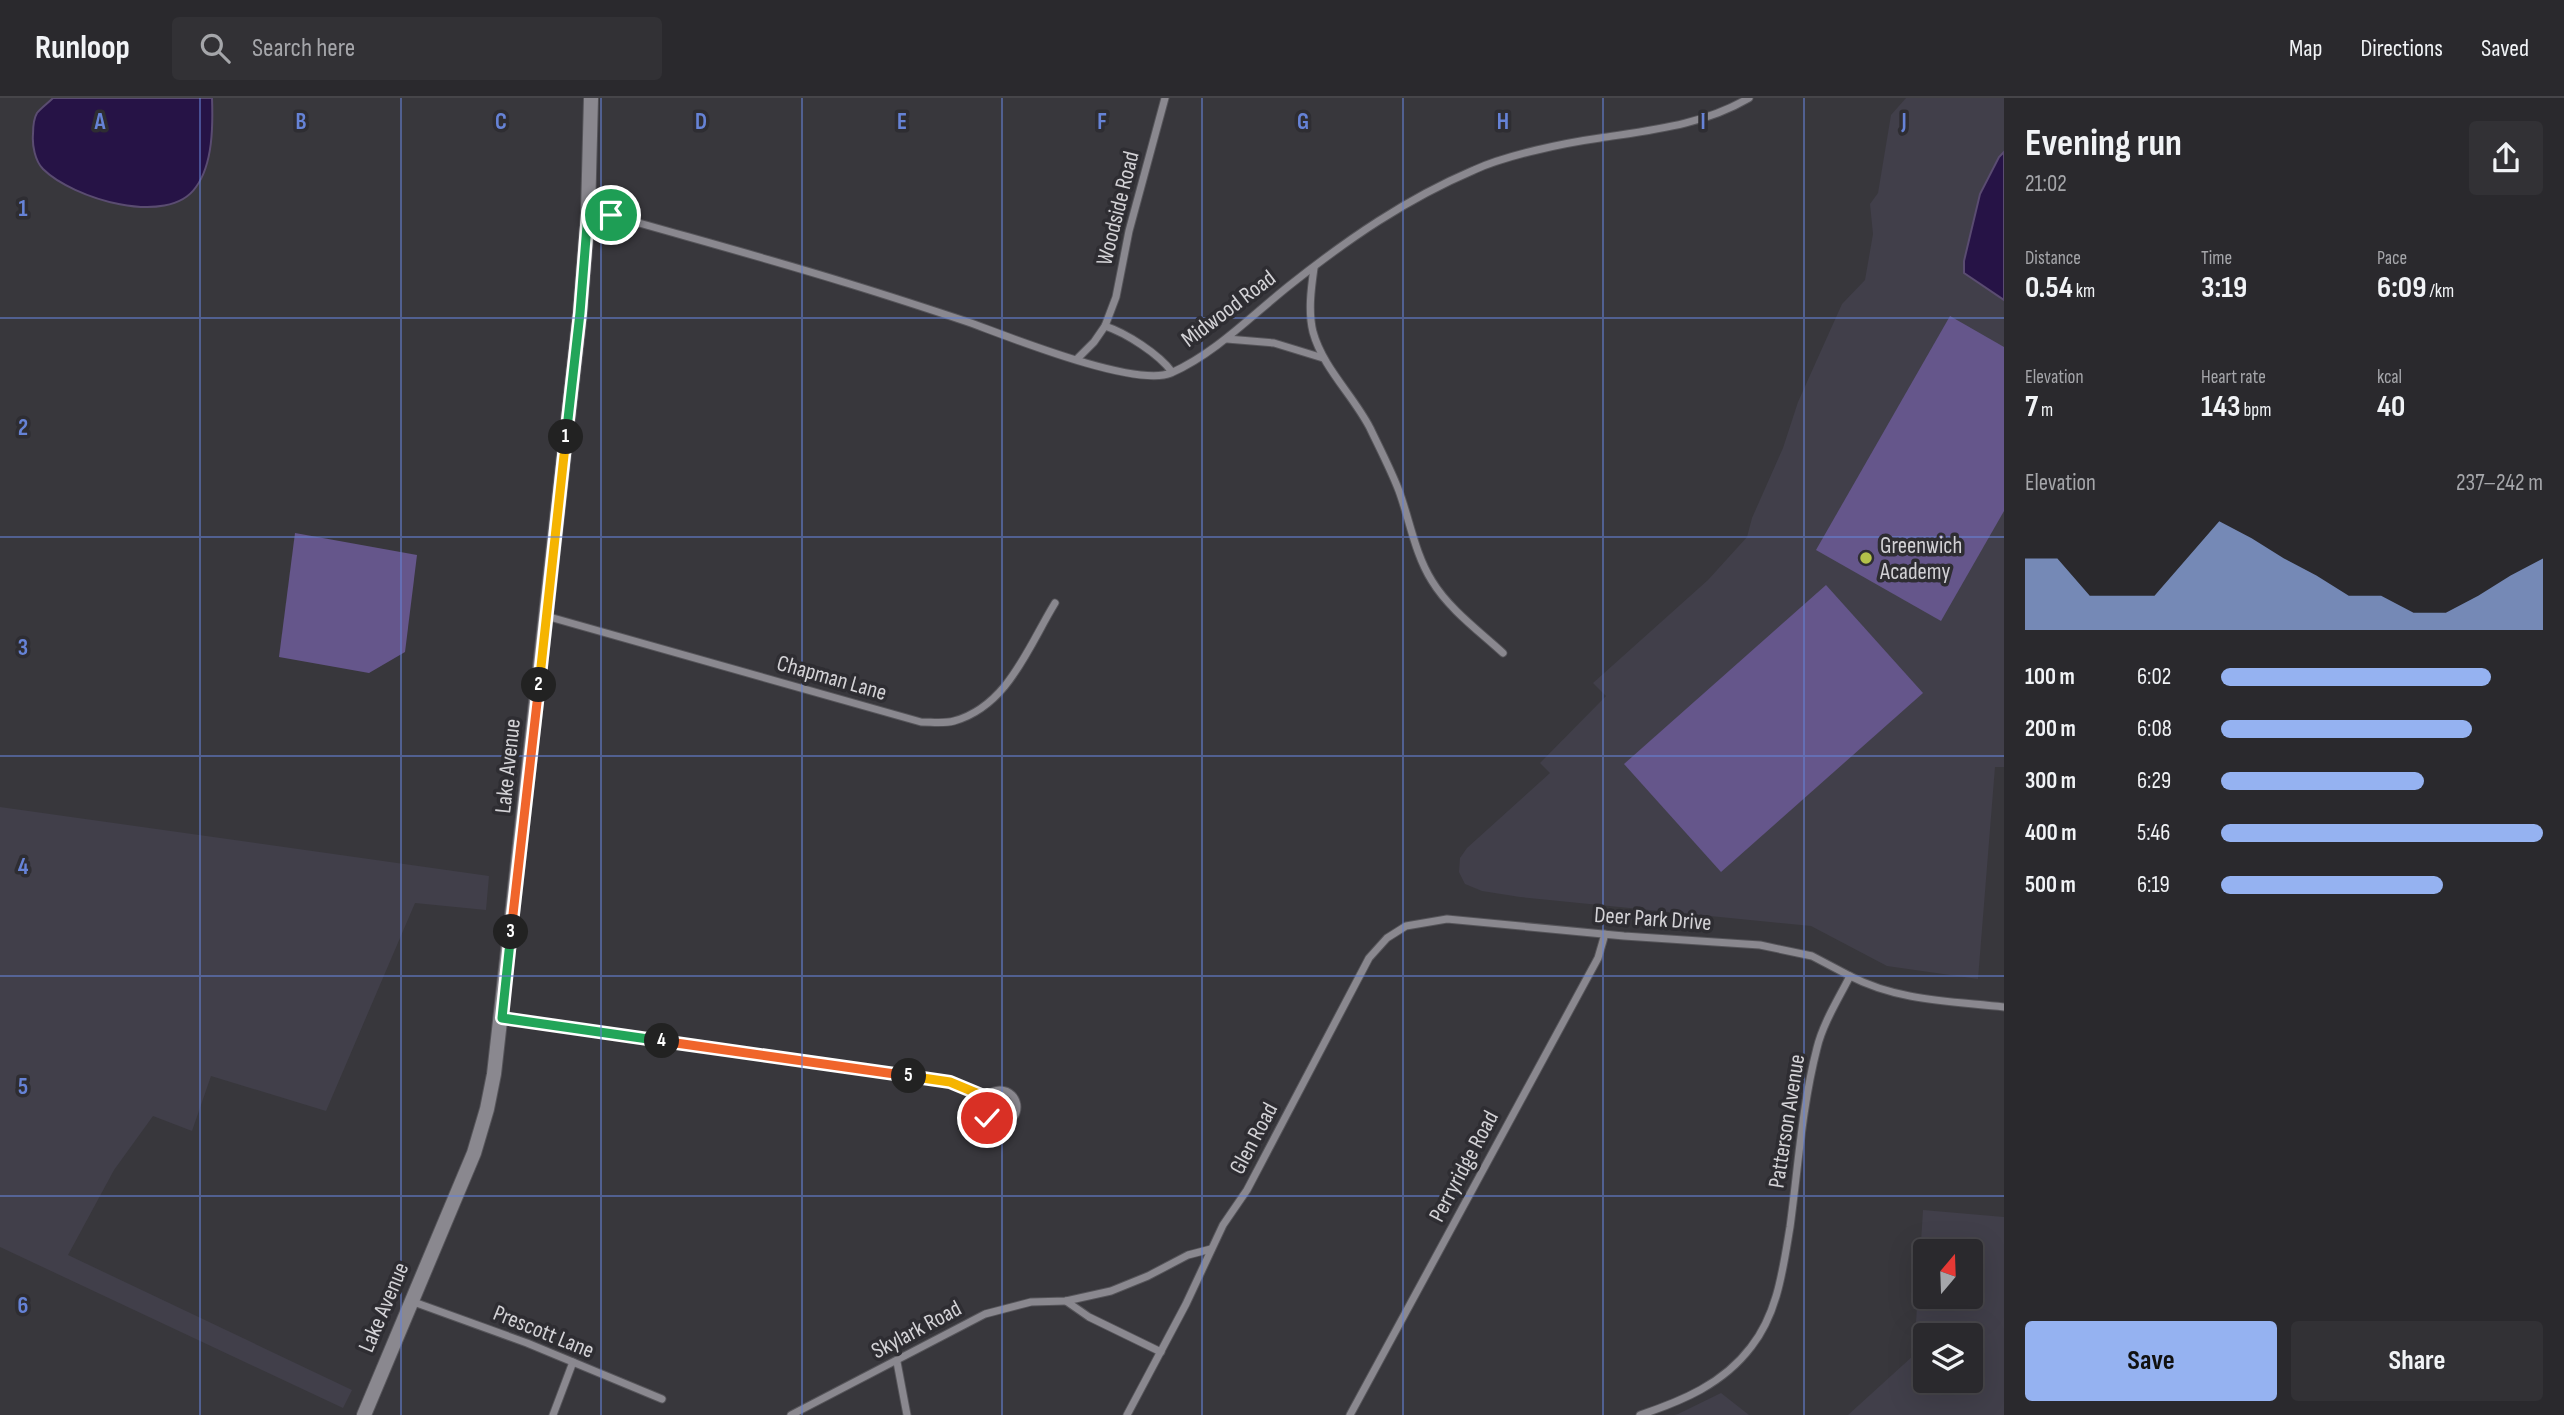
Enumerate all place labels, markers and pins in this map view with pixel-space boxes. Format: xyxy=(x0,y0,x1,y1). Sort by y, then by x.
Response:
pin xyxy=(581,185,641,245)
pin: 1 xyxy=(548,420,584,454)
place label: Greenwich Academy xyxy=(1879,532,1962,586)
marker: Greenwich Academy xyxy=(1858,550,1874,566)
pin: 2 xyxy=(522,668,556,702)
pin: 3 xyxy=(494,914,528,950)
pin: 4 xyxy=(644,1024,680,1058)
pin: 5 xyxy=(892,1058,926,1094)
pin xyxy=(957,1088,1017,1148)

